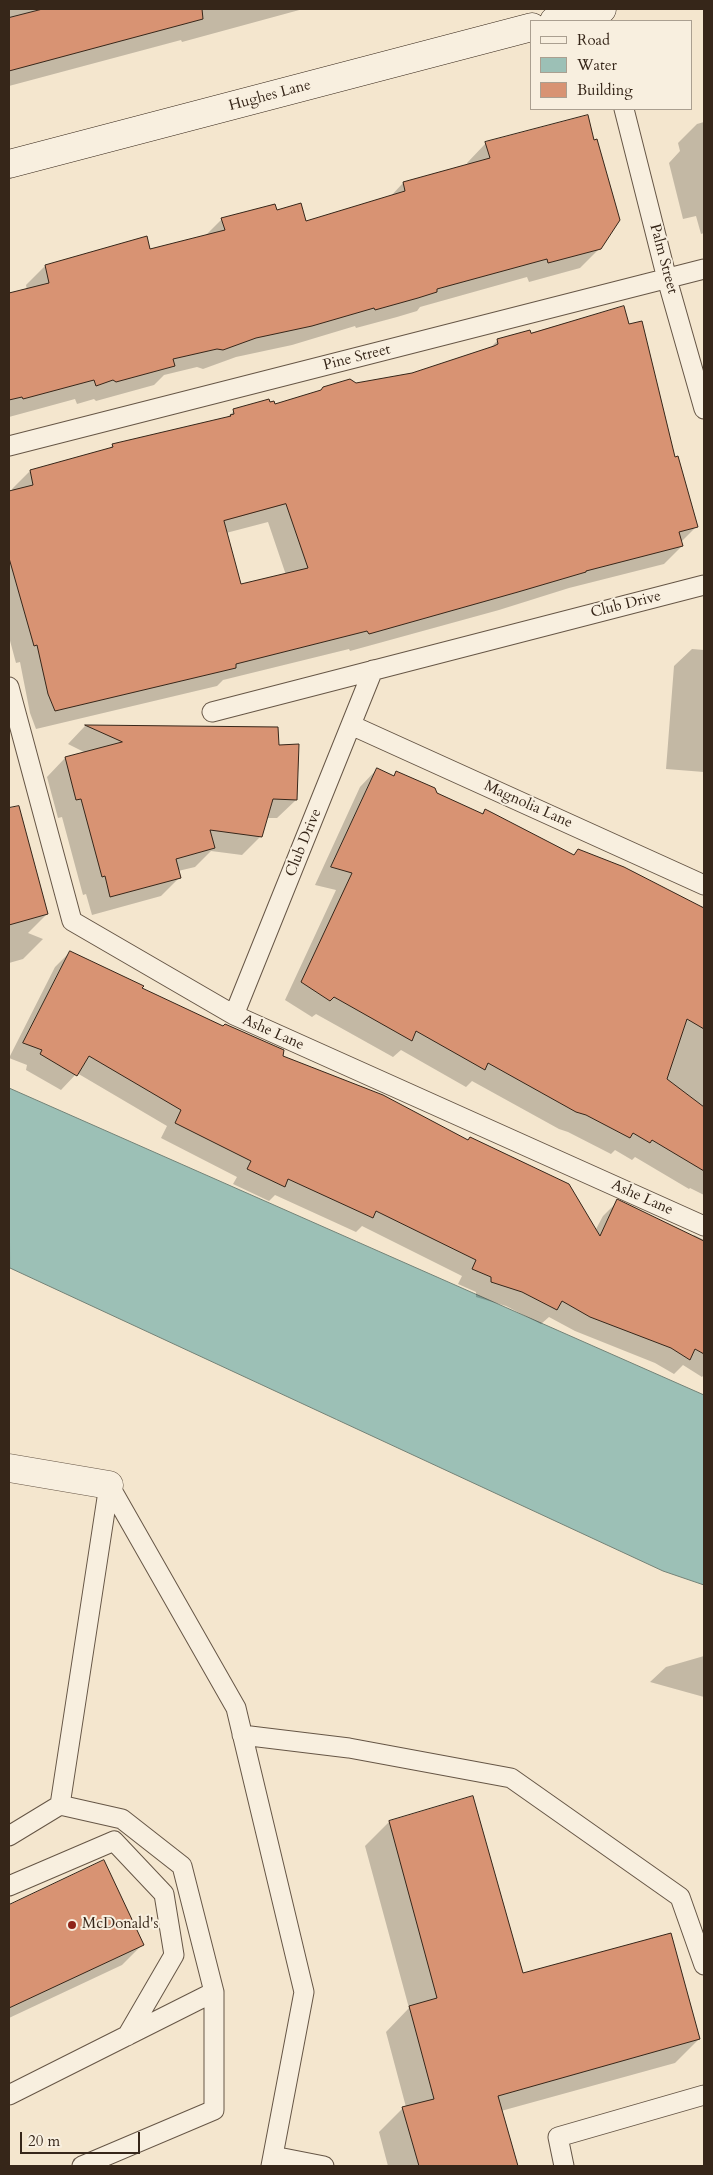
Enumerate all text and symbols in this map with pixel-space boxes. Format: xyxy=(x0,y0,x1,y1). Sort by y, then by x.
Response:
legend xyxy=(530,20,693,110)
text: Road xyxy=(577,30,610,50)
text: Water xyxy=(577,55,617,75)
street label: Hughes Lane xyxy=(227,76,313,116)
text: Building xyxy=(577,80,633,100)
street label: Palm Street xyxy=(645,222,681,296)
street label: Pine Street xyxy=(322,341,392,375)
street label: Club Drive xyxy=(589,588,663,622)
street label: Magnolia Lane xyxy=(481,777,575,833)
street label: Club Drive xyxy=(282,806,326,880)
street label: Ashe Lane xyxy=(239,1011,307,1055)
street label: Ashe Lane xyxy=(608,1176,676,1220)
place label: McDonald's xyxy=(82,1916,158,1934)
marker: McDonald's xyxy=(66,1919,78,1931)
scale bar xyxy=(22,2122,142,2154)
text: 20 m xyxy=(28,2131,60,2151)

